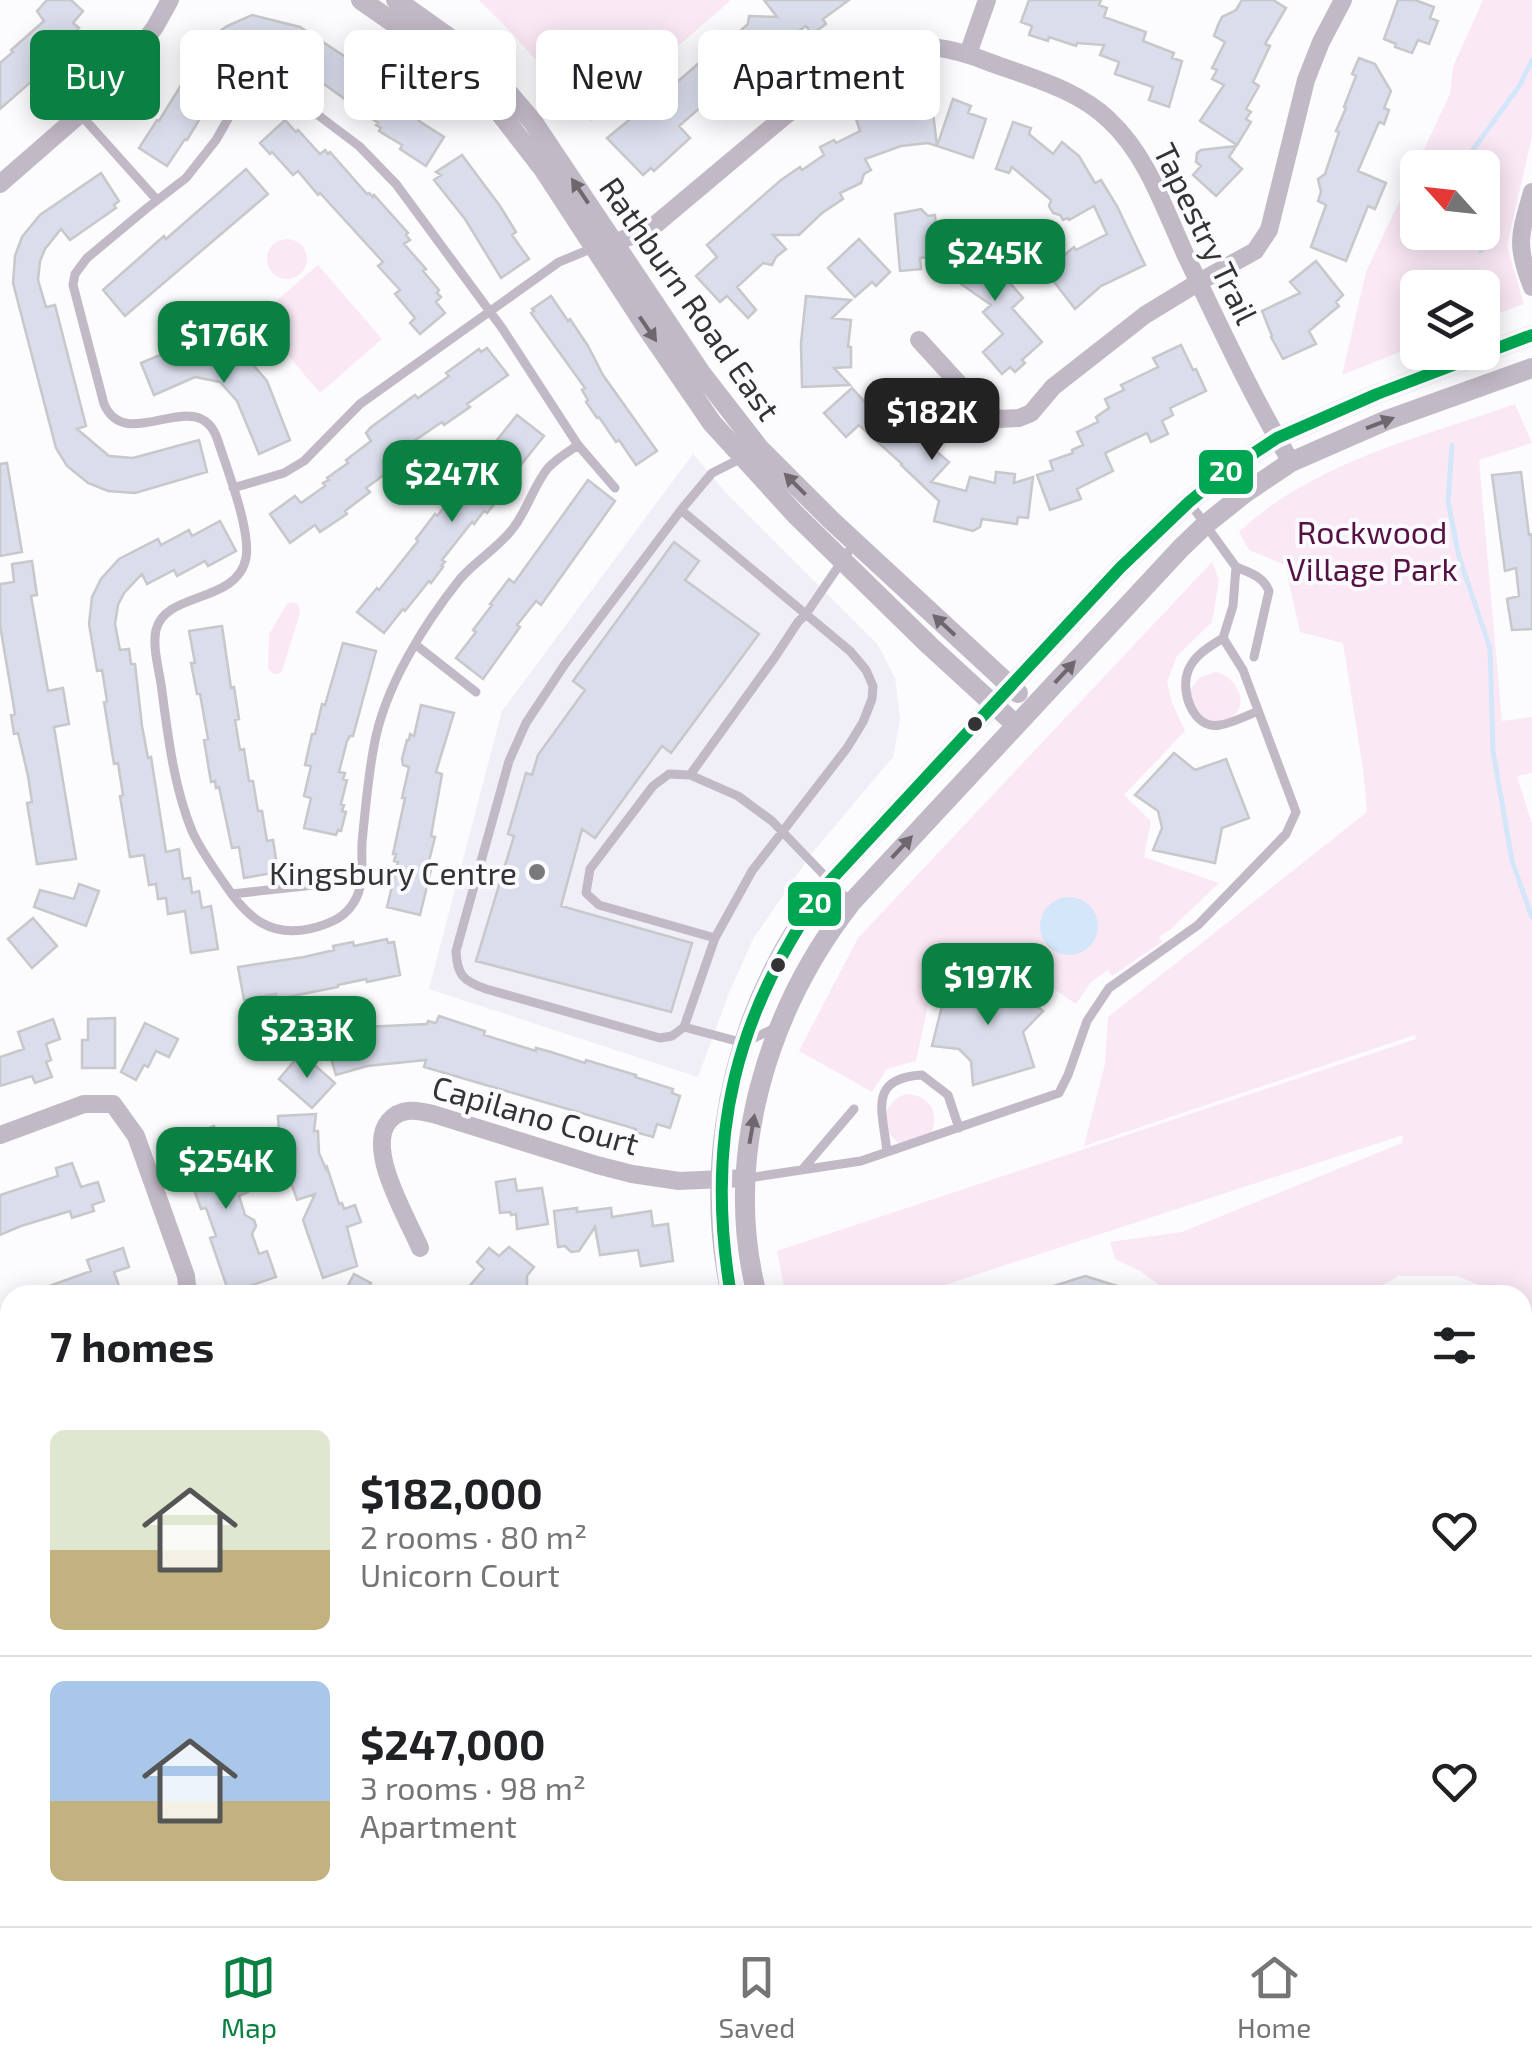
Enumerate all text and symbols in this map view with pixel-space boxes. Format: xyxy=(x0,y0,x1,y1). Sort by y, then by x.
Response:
chip: Buy xyxy=(30,30,160,120)
chip: Rent xyxy=(180,30,324,120)
chip: Filters xyxy=(344,30,516,120)
chip: New xyxy=(536,30,678,120)
chip: Apartment xyxy=(698,30,940,120)
street label: Tapestry Trail xyxy=(1147,136,1267,330)
north arrow xyxy=(1400,150,1500,250)
map controls xyxy=(1400,150,1500,370)
street label: Rathburn Road East xyxy=(593,169,789,427)
one-way arrow xyxy=(571,177,590,204)
pin: $245K xyxy=(925,219,1065,304)
text: $245K xyxy=(947,232,1043,270)
button: layers xyxy=(1400,270,1500,370)
pin: $176K xyxy=(154,301,294,386)
text: $176K xyxy=(180,314,268,352)
one-way arrow xyxy=(638,316,656,343)
pin: $182K xyxy=(862,378,1002,463)
text: $182K xyxy=(886,391,978,429)
one-way arrow xyxy=(1365,415,1395,430)
pin: $247K xyxy=(382,440,522,525)
line badge: 20 xyxy=(1197,448,1255,496)
text: $247K xyxy=(405,453,499,491)
text: 20 xyxy=(1209,453,1243,487)
one-way arrow xyxy=(783,472,807,496)
park label: Rockwood Village Park xyxy=(1286,512,1458,587)
one-way arrow xyxy=(932,615,957,637)
one-way arrow xyxy=(1053,661,1076,685)
unlabelled marker xyxy=(965,714,985,734)
one-way arrow xyxy=(890,835,912,860)
place label: Kingsbury Centre xyxy=(269,853,517,891)
marker: Kingsbury Centre xyxy=(526,861,548,883)
line badge: 20 xyxy=(786,880,843,928)
text: 20 xyxy=(798,885,832,919)
pin: $197K xyxy=(918,943,1058,1028)
unlabelled marker xyxy=(768,955,788,975)
text: $197K xyxy=(944,956,1032,994)
pin: $233K xyxy=(237,996,377,1081)
text: $233K xyxy=(260,1009,354,1047)
street label: Capilano Court xyxy=(428,1066,644,1162)
one-way arrow xyxy=(745,1113,760,1144)
pin: $254K xyxy=(156,1127,296,1212)
text: $254K xyxy=(178,1140,274,1178)
icon: filters xyxy=(1427,1318,1482,1373)
text: 7 homes xyxy=(50,1320,214,1370)
text: $182,000 xyxy=(360,1467,543,1517)
icon: home xyxy=(130,1470,250,1590)
icon: heart xyxy=(1427,1503,1482,1558)
text: 2 rooms · 80 m² xyxy=(360,1517,587,1555)
text: Unicorn Court xyxy=(360,1555,560,1593)
text: $247,000 xyxy=(360,1718,546,1768)
icon: home xyxy=(130,1721,250,1841)
icon: heart xyxy=(1427,1754,1482,1809)
text: 3 rooms · 98 m² xyxy=(360,1768,586,1806)
text: Apartment xyxy=(360,1806,517,1844)
tab: Map xyxy=(221,1950,277,2044)
tab: Saved xyxy=(719,1950,795,2044)
tab: Home xyxy=(1237,1950,1311,2044)

